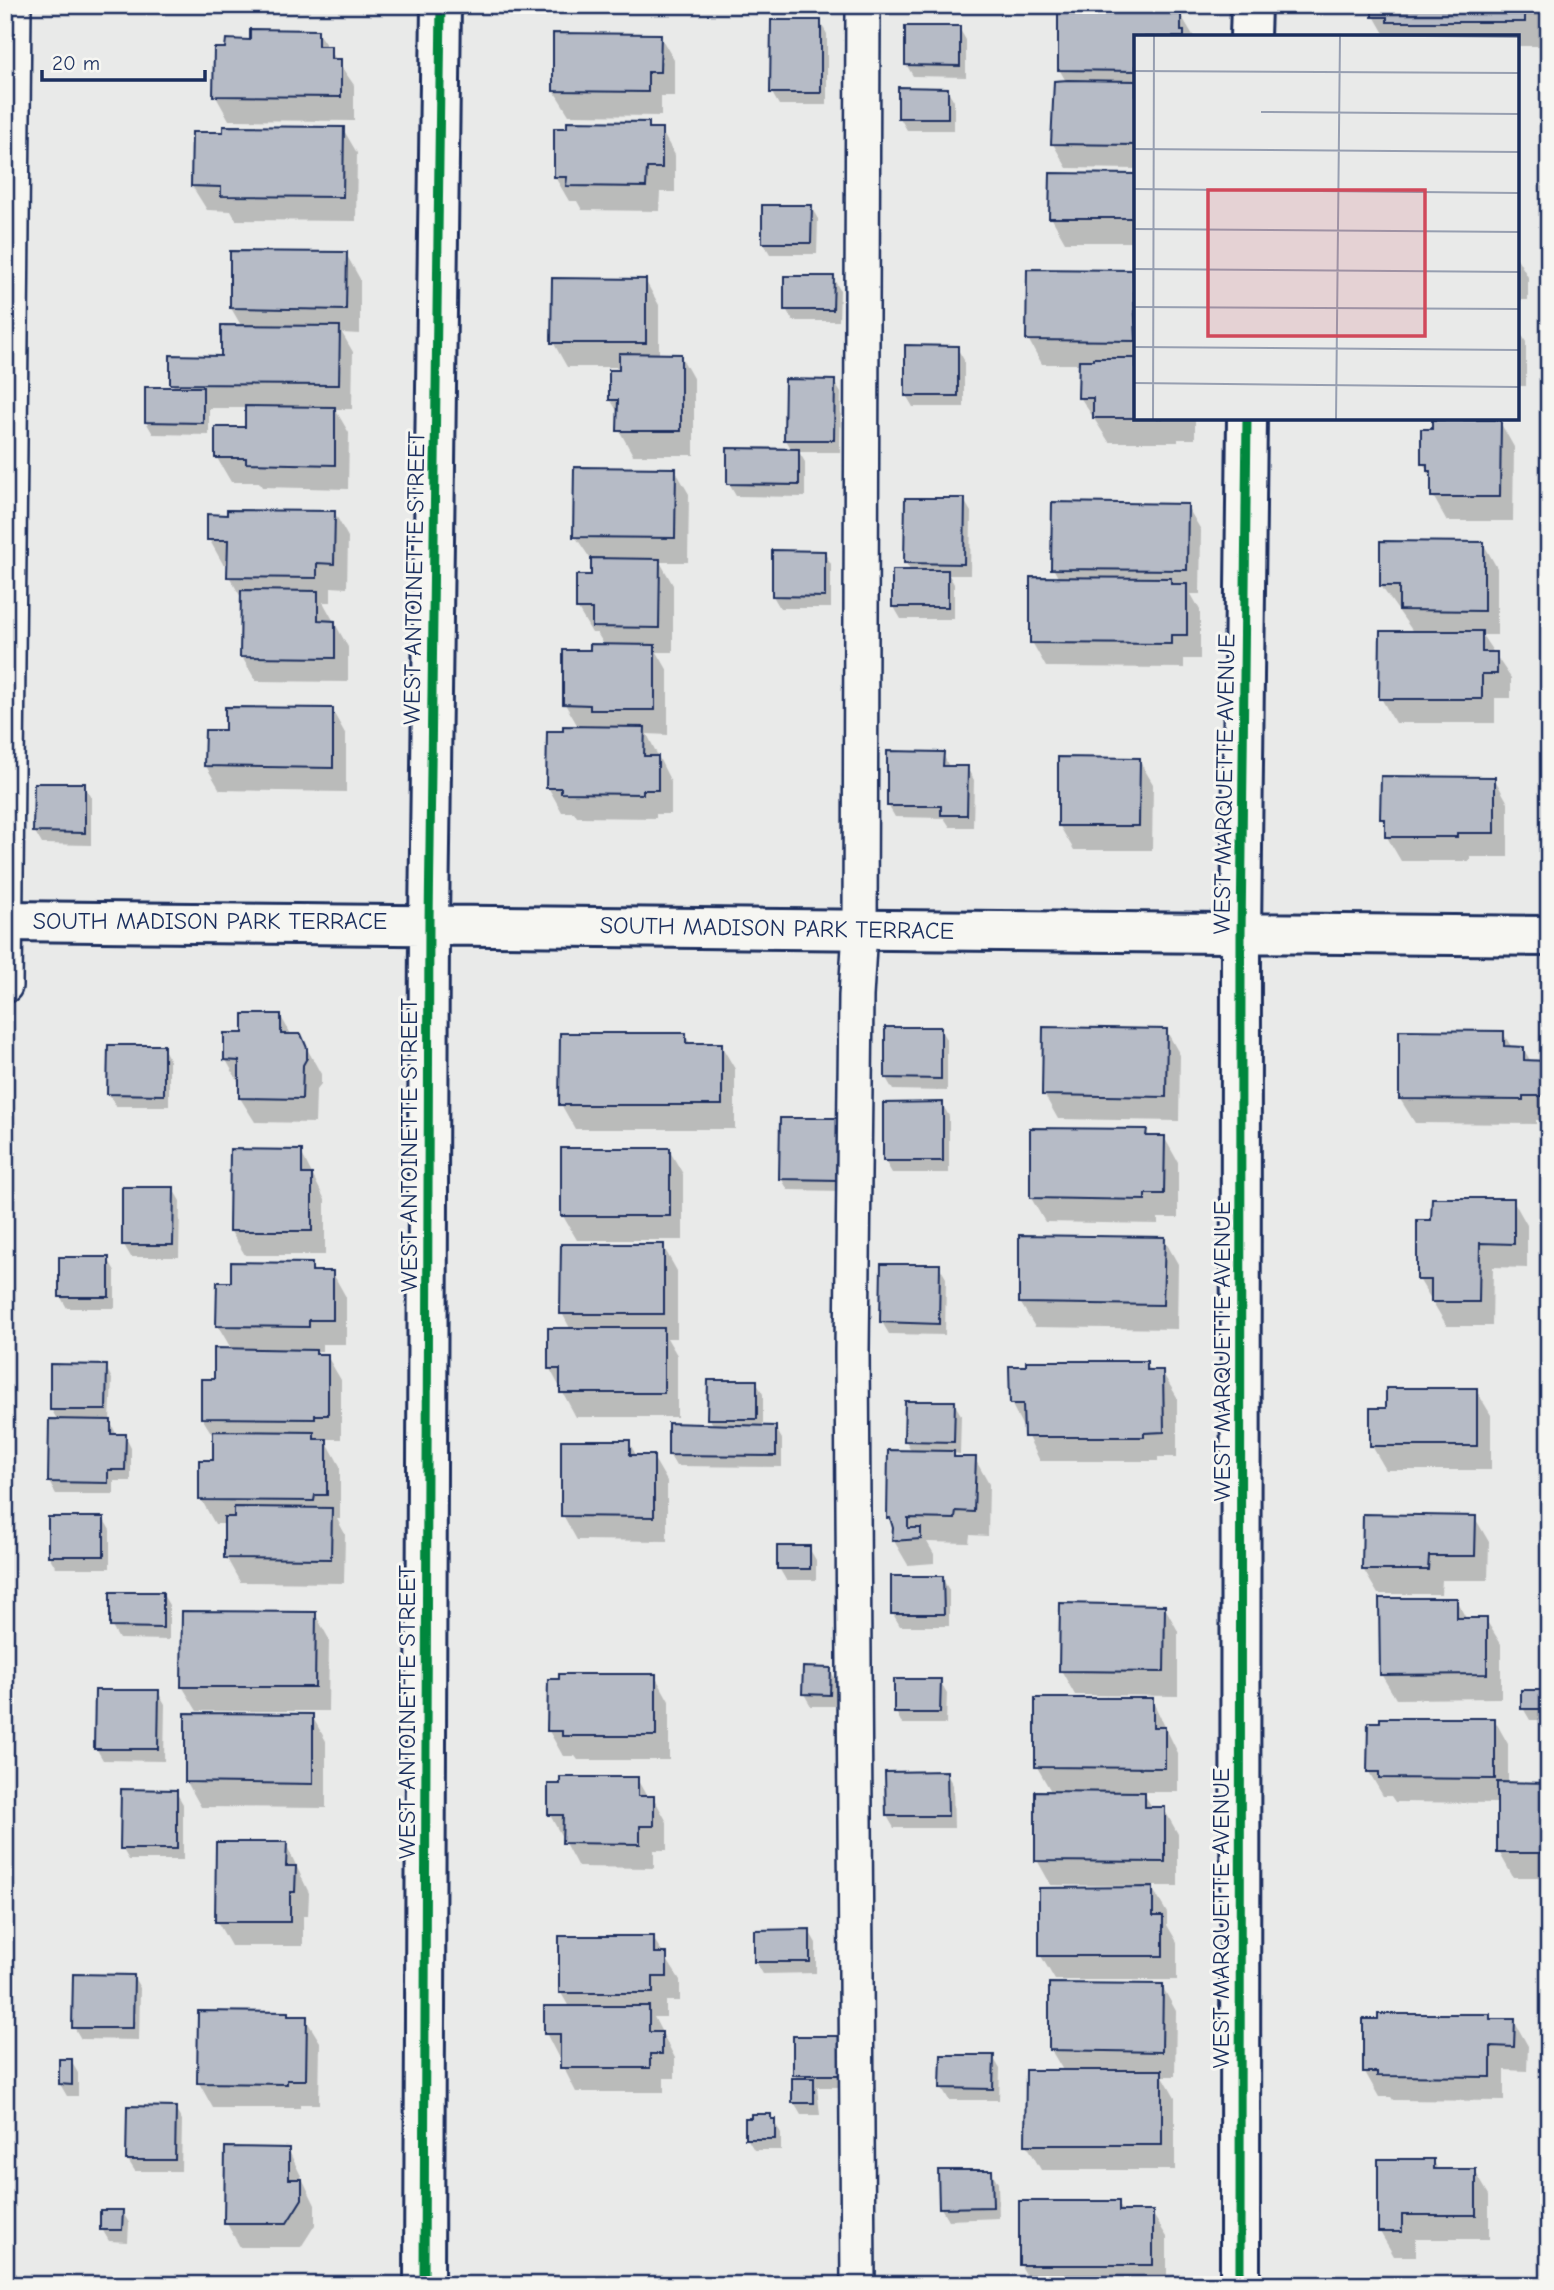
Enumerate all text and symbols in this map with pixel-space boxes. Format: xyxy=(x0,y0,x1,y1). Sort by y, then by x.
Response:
inset map xyxy=(1134,35,1519,420)
scale bar xyxy=(42,38,205,82)
text: 20 m xyxy=(52,51,100,75)
street label: WEST ANTOINETTE STREET xyxy=(397,430,431,725)
street label: WEST MARQUETTE AVENUE xyxy=(1207,633,1241,935)
street label: SOUTH MADISON PARK TERRACE xyxy=(33,907,387,935)
street label: SOUTH MADISON PARK TERRACE xyxy=(600,911,954,945)
street label: WEST ANTOINETTE STREET xyxy=(395,998,423,1292)
street label: WEST MARQUETTE AVENUE xyxy=(1208,1201,1236,1501)
street label: WEST ANTOINETTE STREET xyxy=(393,1565,421,1859)
street label: WEST MARQUETTE AVENUE xyxy=(1207,1768,1235,2068)

